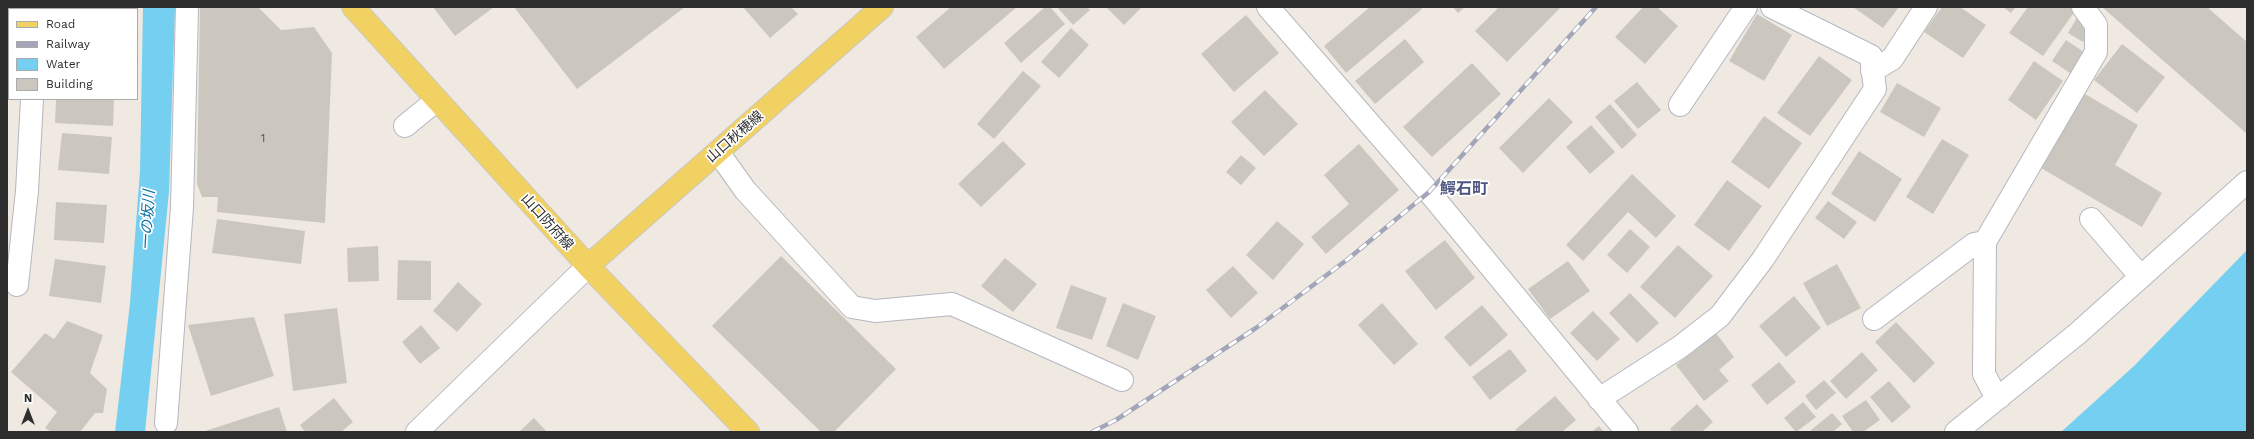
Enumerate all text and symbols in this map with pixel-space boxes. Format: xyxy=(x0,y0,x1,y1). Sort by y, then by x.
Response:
legend xyxy=(8,8,138,100)
text: Road xyxy=(46,17,75,31)
text: Railway xyxy=(46,37,90,51)
text: Water xyxy=(46,57,80,71)
text: Building xyxy=(46,77,93,91)
street label: 山口秋穂線 xyxy=(703,108,767,166)
house number: 1 xyxy=(261,131,265,145)
district label: 鰐石町 xyxy=(1440,179,1488,199)
water label: 一の坂川 xyxy=(137,190,159,250)
street label: 山口防府線 xyxy=(517,190,577,254)
north arrow xyxy=(8,391,48,431)
text: N xyxy=(24,392,32,405)

